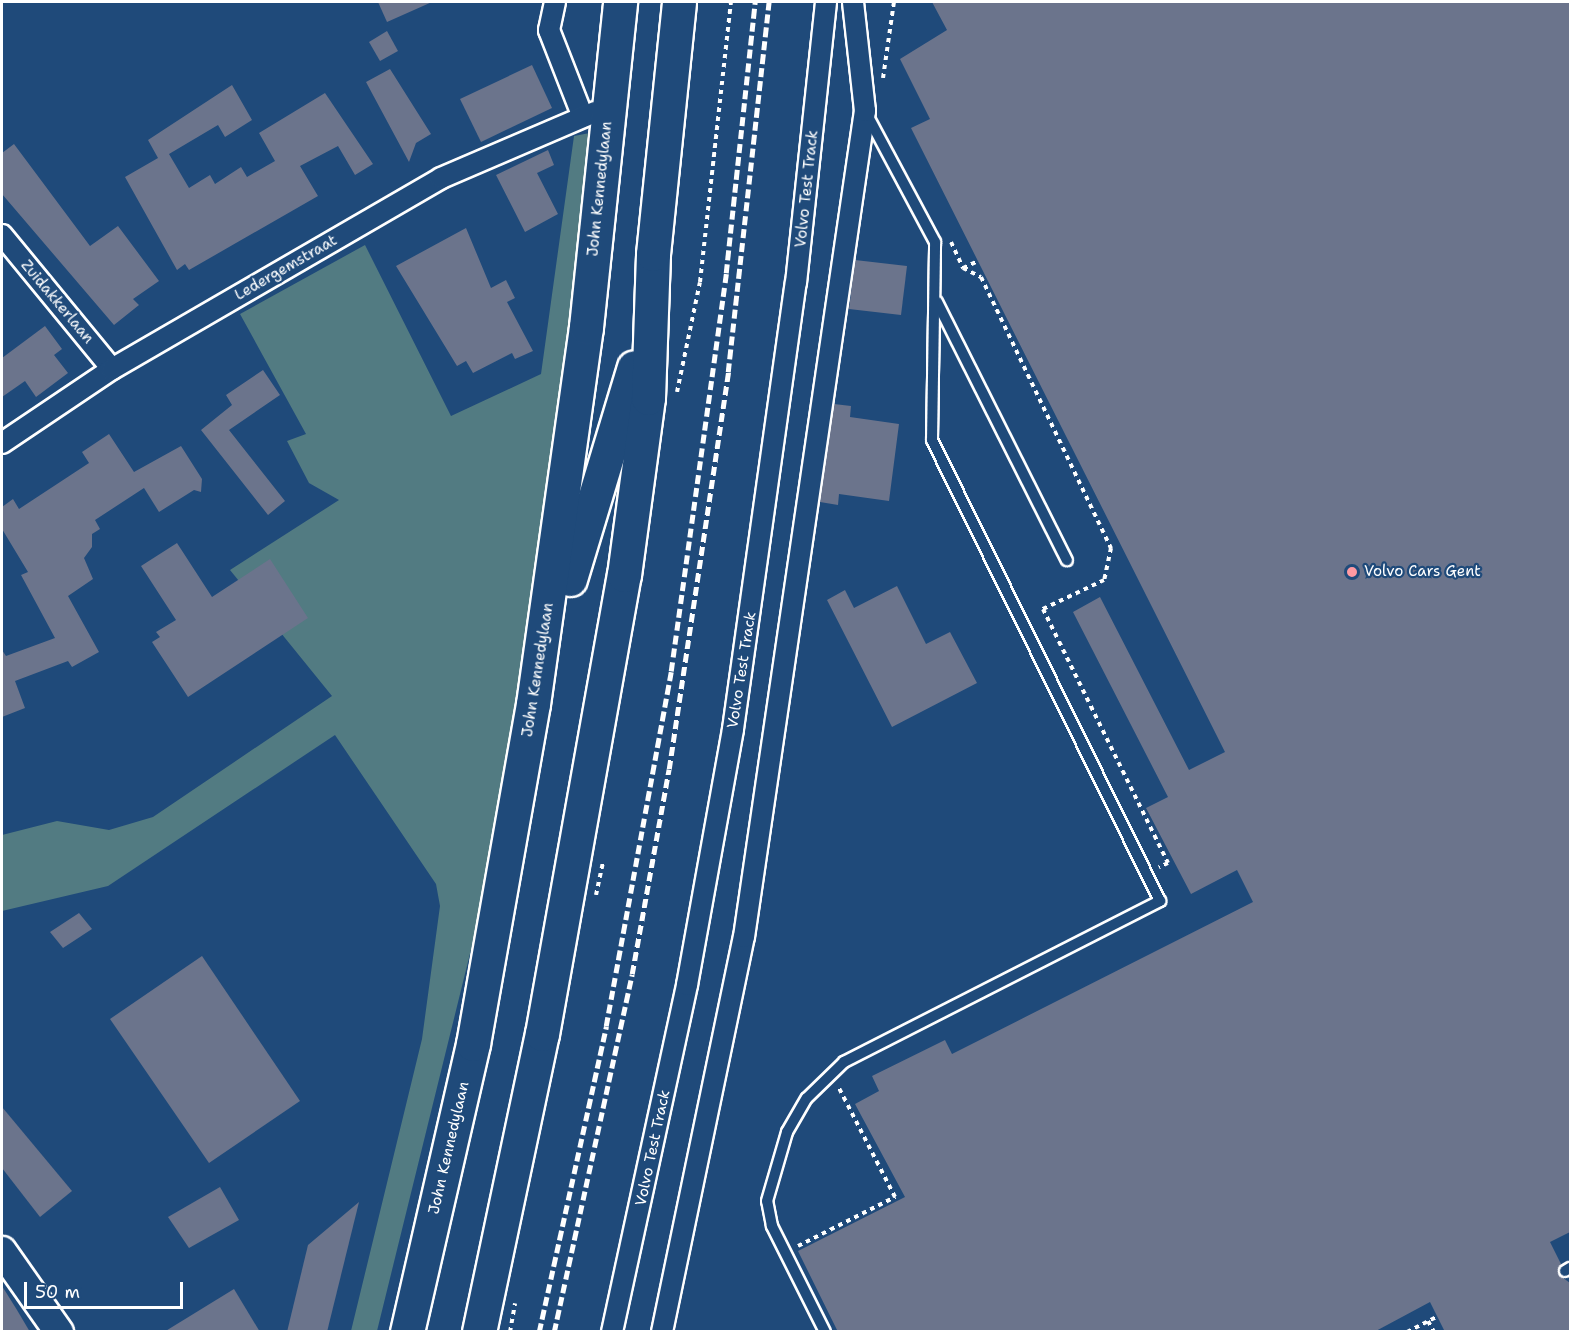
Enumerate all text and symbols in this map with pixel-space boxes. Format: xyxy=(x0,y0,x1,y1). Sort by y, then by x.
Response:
street label: John Kennedylaan xyxy=(584,121,616,257)
street label: Volvo Test Track xyxy=(792,129,822,249)
street label: Ledergemstraat xyxy=(232,231,340,305)
street label: Zuidakkerlaan xyxy=(17,257,97,347)
place label: Volvo Cars Gent xyxy=(1364,563,1481,581)
marker: Volvo Cars Gent xyxy=(1345,565,1359,579)
street label: John Kennedylaan xyxy=(519,602,557,738)
street label: Volvo Test Track xyxy=(724,610,760,730)
street label: John Kennedylaan xyxy=(425,1080,473,1216)
street label: Volvo Test Track xyxy=(632,1088,674,1208)
scale bar xyxy=(27,1270,186,1308)
text: 50 m xyxy=(35,1280,80,1304)

